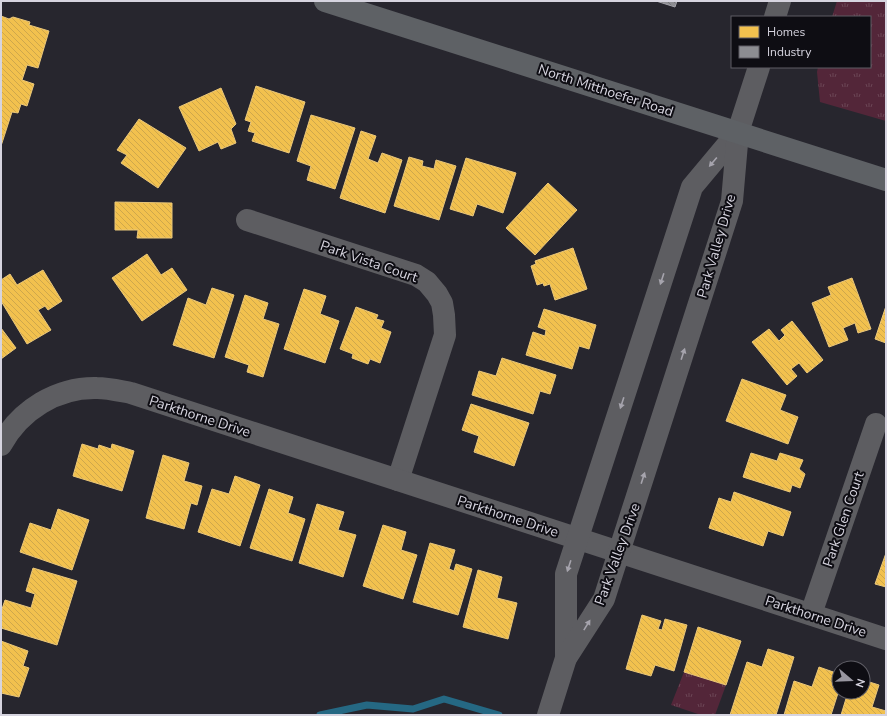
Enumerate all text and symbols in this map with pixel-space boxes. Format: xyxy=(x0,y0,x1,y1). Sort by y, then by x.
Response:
legend xyxy=(731,16,871,68)
text: Homes xyxy=(767,24,805,40)
text: Industry xyxy=(767,44,812,60)
street label: North Mitthoefer Road xyxy=(536,60,676,121)
one-way arrow xyxy=(709,156,718,167)
street label: Park Valley Drive xyxy=(693,192,740,300)
street label: Park Vista Court xyxy=(318,236,420,287)
one-way arrow xyxy=(659,273,665,285)
one-way arrow xyxy=(680,348,686,360)
street label: Parkthorne Drive xyxy=(147,391,253,442)
one-way arrow xyxy=(619,397,625,409)
street label: Park Glen Court xyxy=(818,469,869,569)
one-way arrow xyxy=(640,472,646,484)
street label: Parkthorne Drive xyxy=(455,491,561,542)
street label: Park Valley Drive xyxy=(590,500,645,608)
one-way arrow xyxy=(565,561,571,573)
street label: Parkthorne Drive xyxy=(763,591,869,642)
one-way arrow xyxy=(584,619,591,631)
north arrow xyxy=(831,660,871,700)
text: N xyxy=(852,677,868,689)

